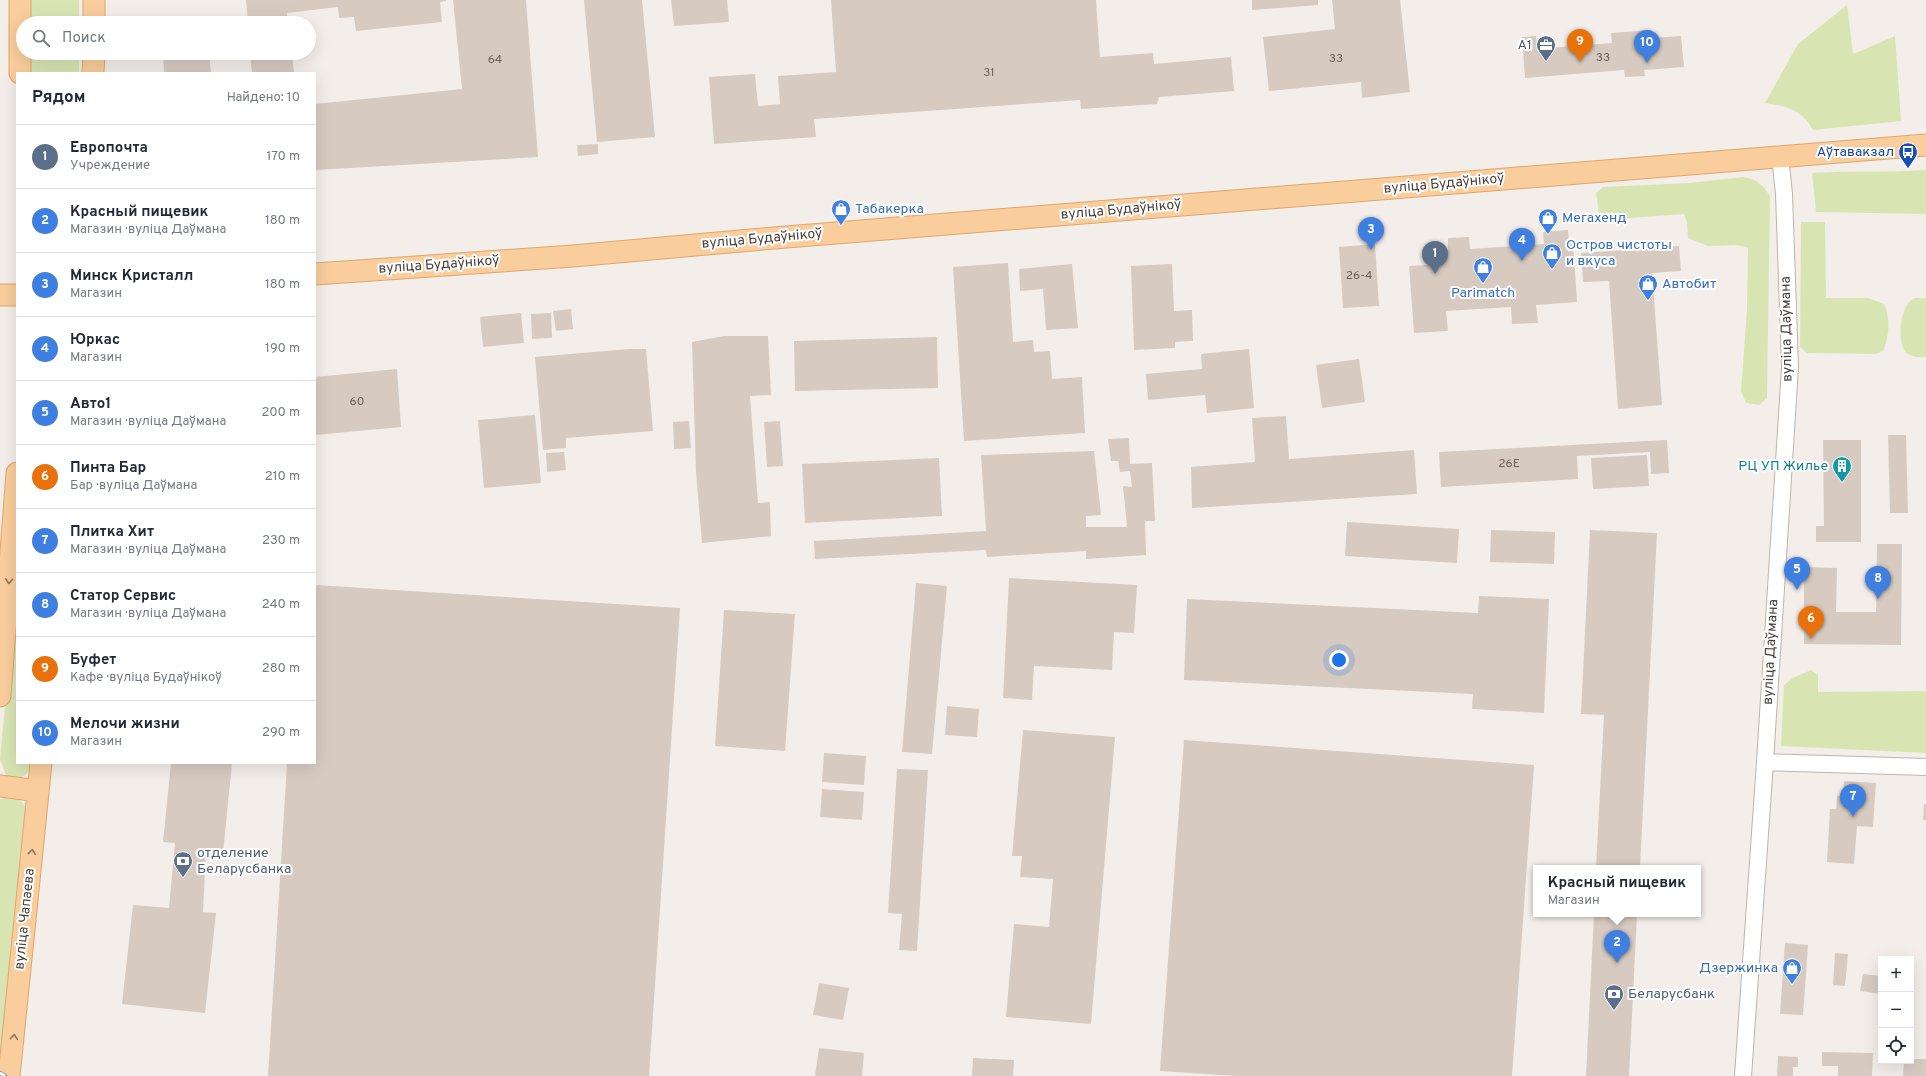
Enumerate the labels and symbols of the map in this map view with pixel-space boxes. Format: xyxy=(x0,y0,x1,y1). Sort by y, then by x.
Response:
pin: 9 xyxy=(1567,29,1593,62)
pin: 10 xyxy=(1634,30,1660,63)
office icon: A1 xyxy=(1535,34,1557,62)
place label: A1 xyxy=(1517,37,1532,54)
house number: 33 xyxy=(1596,50,1610,66)
house number: 33 xyxy=(1329,51,1343,67)
house number: 64 xyxy=(488,52,502,68)
house number: 31 xyxy=(983,65,995,81)
bus stop icon: Аўтавакзал xyxy=(1897,141,1919,169)
place label: Аўтавакзал xyxy=(1817,144,1894,161)
street label: вуліца Будаўнікоў xyxy=(1383,170,1505,198)
street label: вуліца Будаўнікоў xyxy=(1060,196,1182,224)
shop icon: Табакерка xyxy=(830,198,852,226)
place label: Табакерка xyxy=(855,201,924,218)
shop icon: Мегахенд xyxy=(1537,207,1559,235)
place label: Мегахенд xyxy=(1562,210,1627,227)
pin: 3 xyxy=(1358,217,1384,250)
street label: вуліца Будаўнікоў xyxy=(701,225,823,253)
pin: 4 xyxy=(1509,228,1535,261)
place label: Остров чистоты и вкуса xyxy=(1566,237,1672,270)
pin: 1 xyxy=(1422,241,1448,274)
shop icon: Остров чистоты и вкуса xyxy=(1541,242,1563,270)
street label: вуліца Будаўнікоў xyxy=(378,252,500,278)
shop icon: Parimatch xyxy=(1472,256,1494,284)
house number: 26-4 xyxy=(1346,268,1372,284)
shop icon: Автобит xyxy=(1637,273,1659,301)
place label: Автобит xyxy=(1662,276,1716,293)
street label: вуліца Даўмана xyxy=(1778,276,1796,382)
place label: Parimatch xyxy=(1451,285,1515,302)
house number: 60 xyxy=(350,394,364,410)
building icon: РЦ УП Жилье xyxy=(1831,455,1853,483)
house number: 26Е xyxy=(1498,456,1520,472)
place label: РЦ УП Жилье xyxy=(1738,458,1828,475)
pin: 5 xyxy=(1784,557,1810,590)
pin: 8 xyxy=(1865,566,1891,599)
one-way arrow xyxy=(4,578,13,584)
street label: вуліца Даўмана xyxy=(1760,599,1782,705)
pin: 6 xyxy=(1798,606,1824,639)
your location xyxy=(1329,650,1349,670)
pin: 7 xyxy=(1840,784,1866,817)
place label: отделение Беларусбанка xyxy=(197,845,291,878)
one-way arrow xyxy=(27,849,36,855)
bank icon: отделение Беларусбанка xyxy=(172,850,194,878)
street label: вуліца Чапаева xyxy=(11,868,39,970)
pin: 2 xyxy=(1604,930,1630,963)
shop icon: Дзержинка xyxy=(1781,957,1803,985)
place label: Дзержинка xyxy=(1699,960,1778,977)
bank icon: Беларусбанк xyxy=(1603,983,1625,1011)
place label: Беларусбанк xyxy=(1628,986,1715,1003)
one-way arrow xyxy=(9,1034,18,1040)

